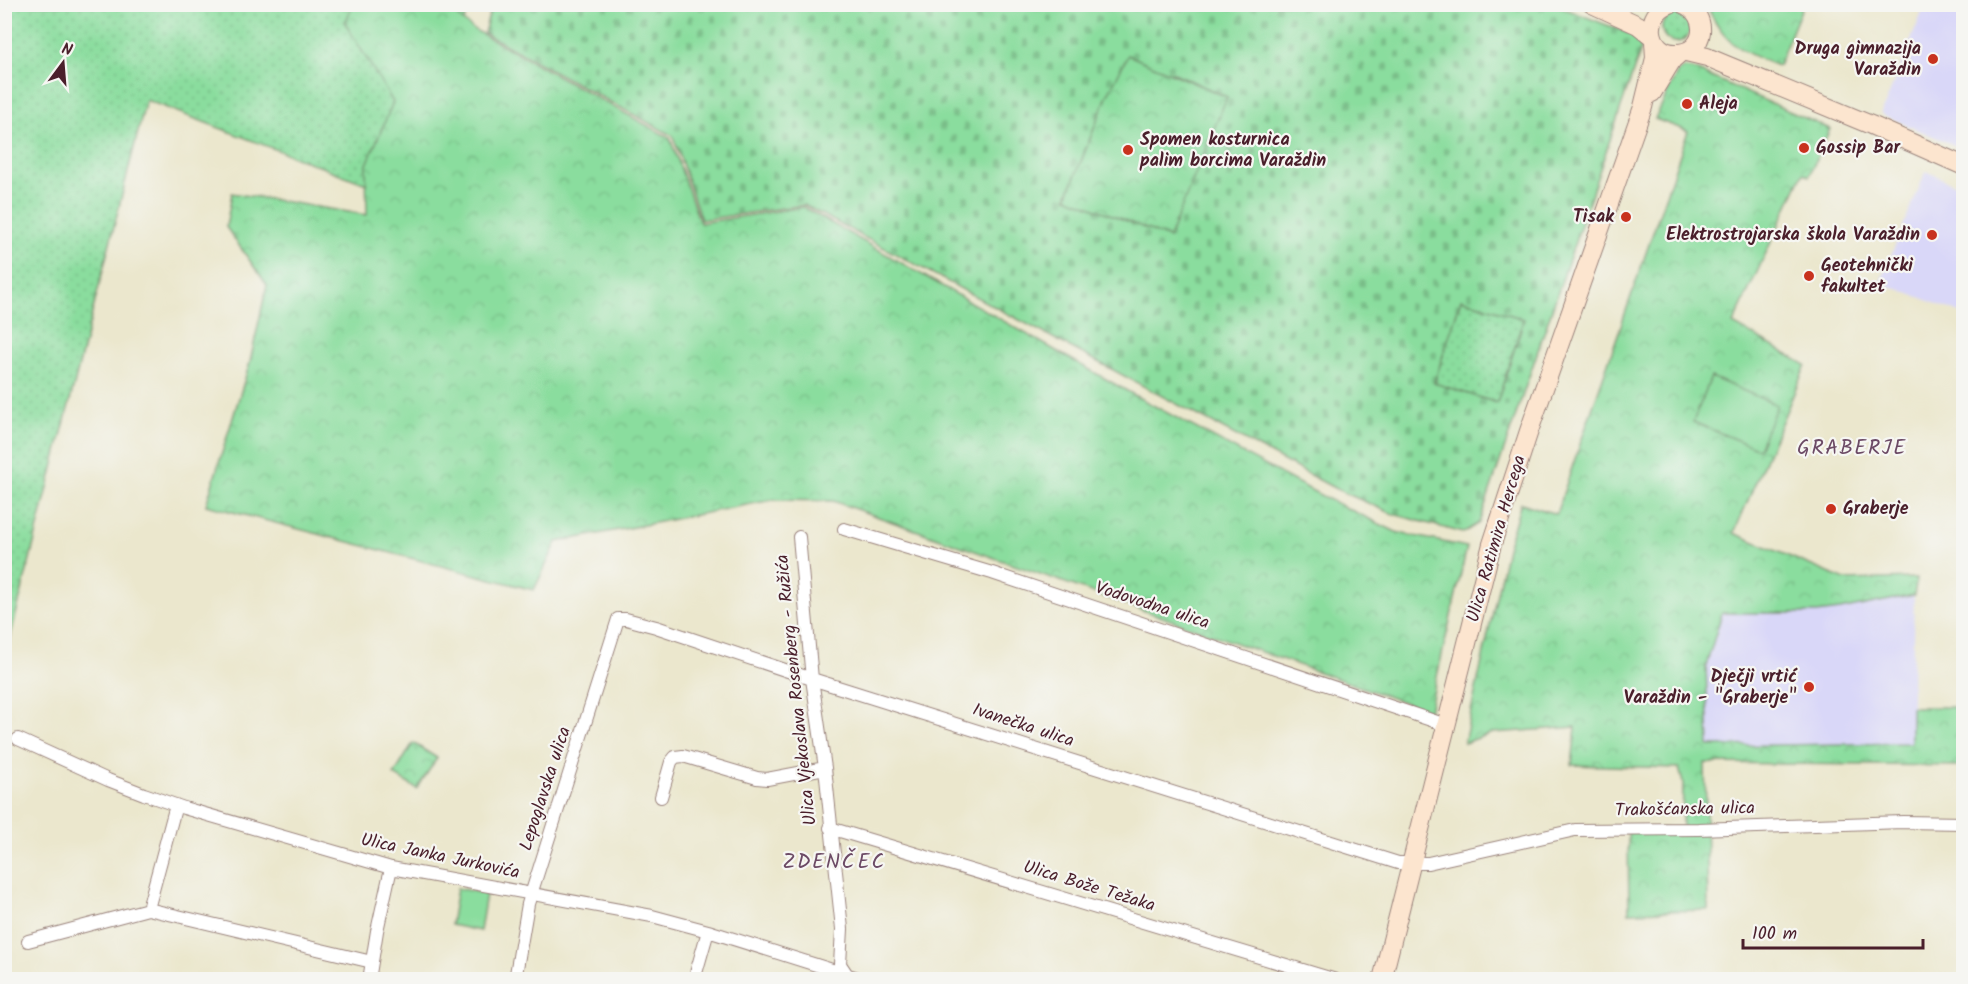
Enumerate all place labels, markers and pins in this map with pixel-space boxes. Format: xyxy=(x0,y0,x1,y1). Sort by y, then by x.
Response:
place label: Druga gimnazija Varaždin xyxy=(1795,35,1921,85)
marker: Druga gimnazija Varaždin xyxy=(1926,52,1940,66)
place label: Aleja xyxy=(1699,90,1738,119)
marker: Aleja xyxy=(1680,97,1694,111)
place label: Spomen kosturnica palim borcima Varaždin xyxy=(1139,126,1326,176)
place label: Gossip Bar xyxy=(1816,134,1901,163)
marker: Gossip Bar xyxy=(1797,141,1811,155)
marker: Spomen kosturnica palim borcima Varaždin xyxy=(1121,143,1135,157)
place label: Tisak xyxy=(1573,203,1615,232)
marker: Tisak xyxy=(1619,210,1633,224)
place label: Elektrostrojarska škola Varaždin xyxy=(1666,221,1920,250)
marker: Elektrostrojarska škola Varaždin xyxy=(1925,228,1939,242)
place label: Geotehnički fakultet xyxy=(1821,252,1913,302)
marker: Geotehnički fakultet xyxy=(1802,269,1816,283)
place label: Graberje xyxy=(1843,495,1909,524)
marker: Graberje xyxy=(1824,502,1838,516)
place label: Dječji vrtić Varaždin - "Graberje" xyxy=(1624,663,1798,713)
marker: Dječji vrtić Varaždin - "Graberje" xyxy=(1802,680,1816,694)

